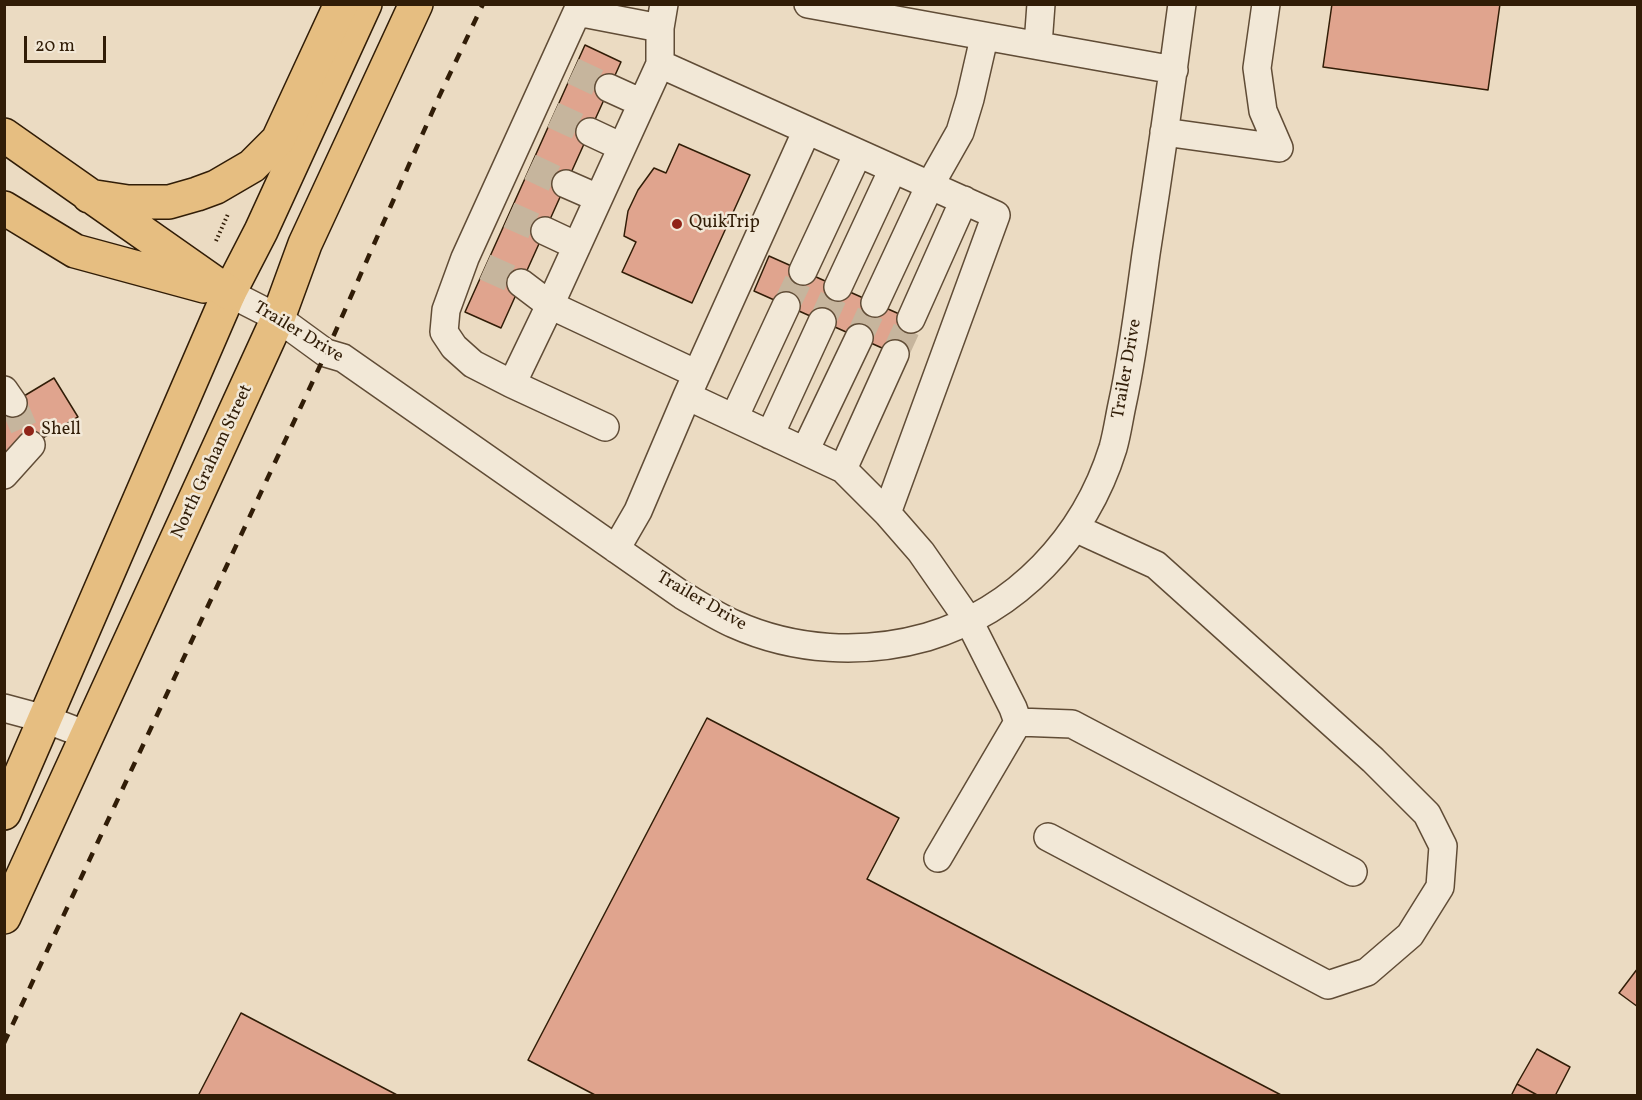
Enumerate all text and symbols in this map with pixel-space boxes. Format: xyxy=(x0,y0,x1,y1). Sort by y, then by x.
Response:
scale bar xyxy=(27,24,110,62)
text: 20 m xyxy=(35,34,75,59)
place label: QuikTrip xyxy=(689,213,760,235)
marker: QuikTrip xyxy=(670,217,684,231)
street label: Trailer Drive xyxy=(249,298,347,368)
street label: Trailer Drive xyxy=(1109,318,1147,420)
street label: North Graham Street xyxy=(168,382,258,542)
place label: Shell xyxy=(41,420,81,442)
marker: Shell xyxy=(22,424,36,438)
street label: Trailer Drive xyxy=(652,567,750,637)

